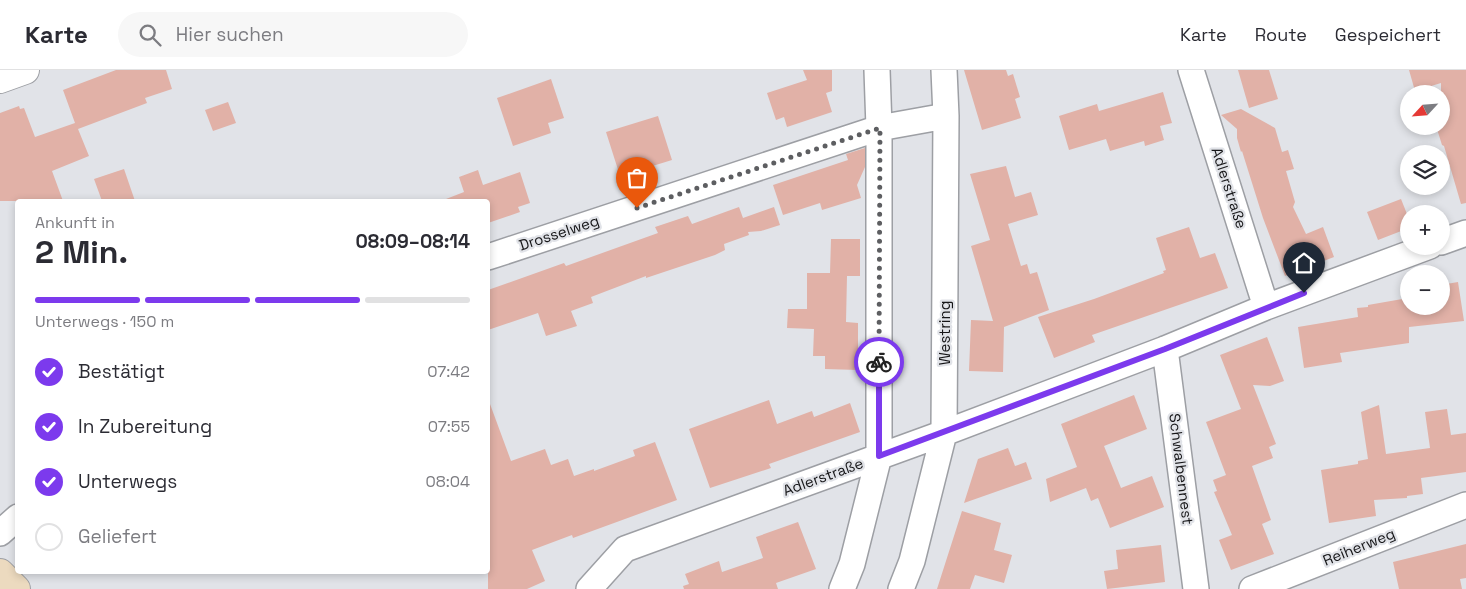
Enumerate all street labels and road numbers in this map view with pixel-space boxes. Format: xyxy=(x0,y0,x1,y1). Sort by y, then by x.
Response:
street label: Adlerstraße xyxy=(1207,145,1252,231)
street label: Drosselweg xyxy=(516,211,601,254)
street label: Westring xyxy=(935,301,954,365)
street label: Schwalbennest xyxy=(1165,412,1198,526)
street label: Adlerstraße xyxy=(780,453,866,500)
street label: Reiherweg xyxy=(1320,523,1398,570)

